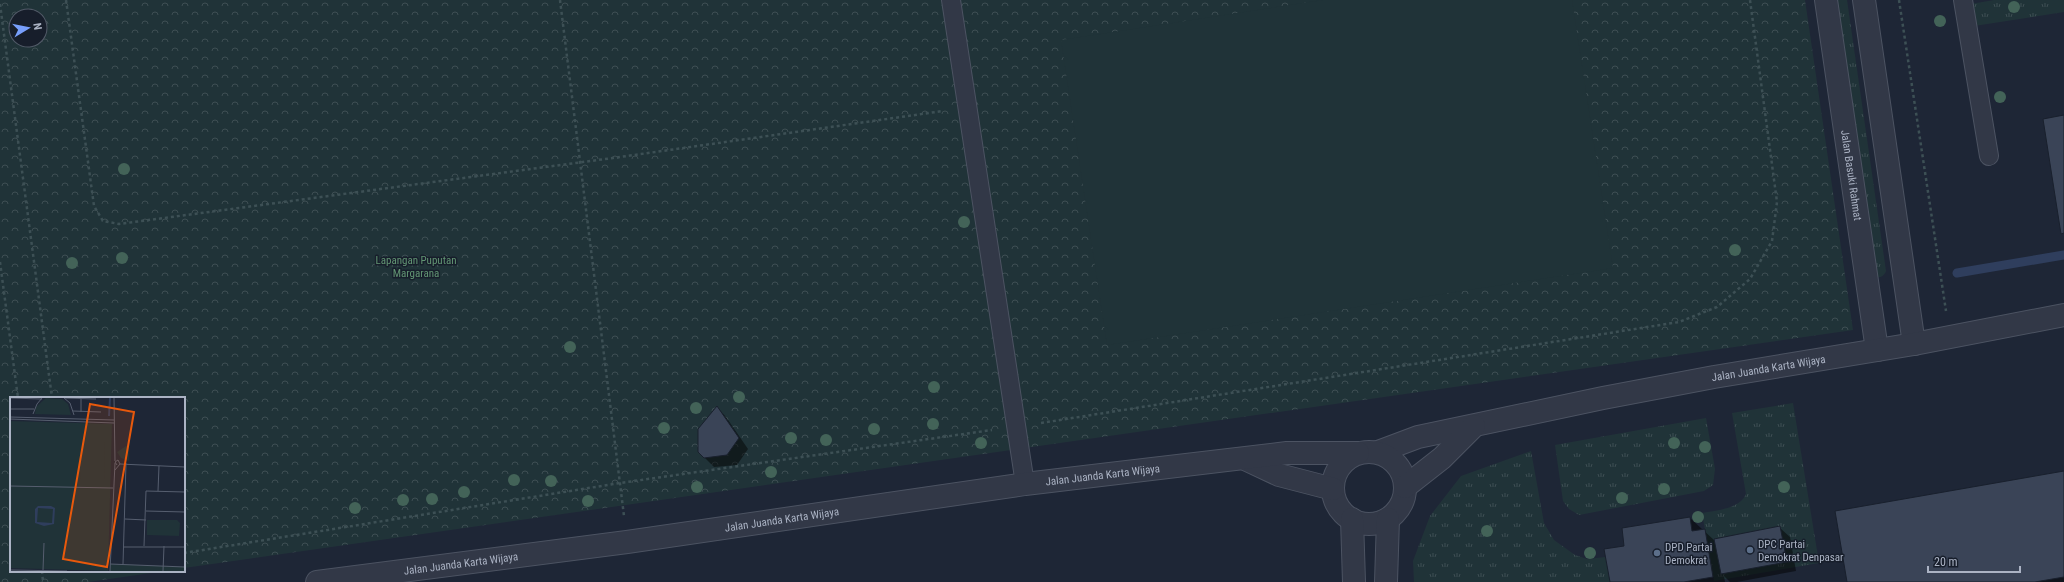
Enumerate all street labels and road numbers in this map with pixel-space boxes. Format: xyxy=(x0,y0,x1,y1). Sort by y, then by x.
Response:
street label: Jalan Basuki Rahmat xyxy=(1839,129,1865,221)
street label: Jalan Juanda Karta Wijaya xyxy=(1711,352,1826,384)
street label: Jalan Juanda Karta Wijaya xyxy=(1045,462,1161,488)
street label: Jalan Juanda Karta Wijaya xyxy=(724,505,840,534)
street label: Jalan Juanda Karta Wijaya xyxy=(403,550,519,577)

